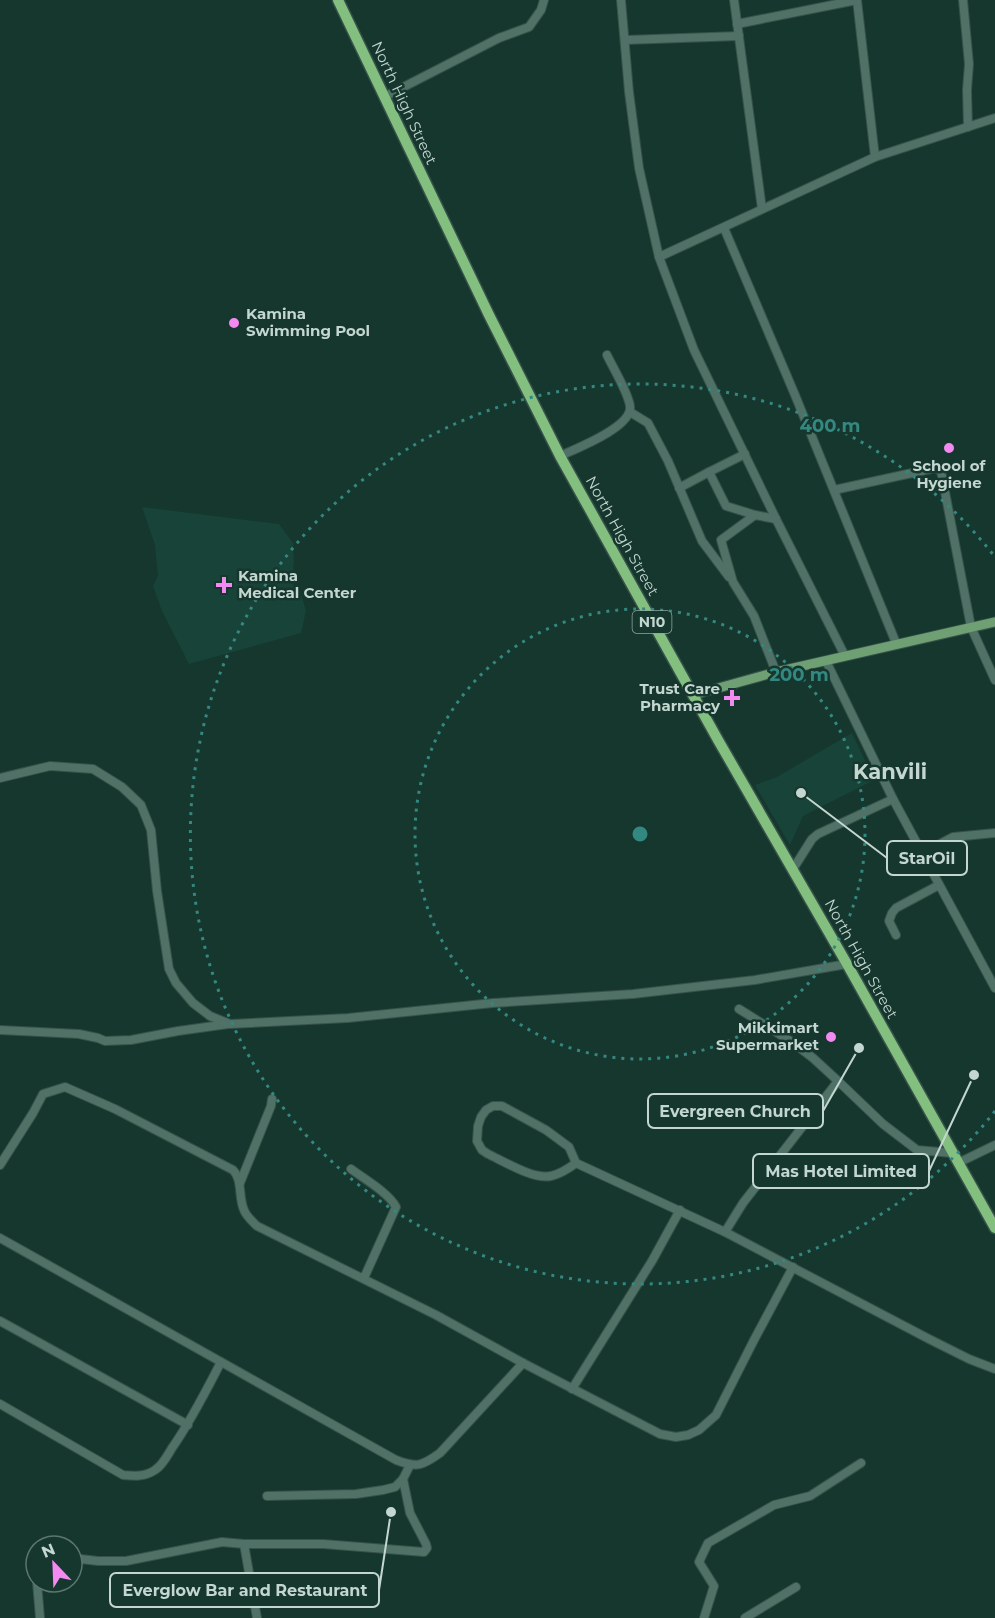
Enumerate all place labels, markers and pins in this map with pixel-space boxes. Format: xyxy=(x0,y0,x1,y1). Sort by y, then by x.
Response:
place label: Kamina Swimming Pool xyxy=(246,304,370,340)
marker: Kamina Swimming Pool xyxy=(227,316,241,330)
marker: School of Hygiene xyxy=(942,441,956,455)
place label: School of Hygiene xyxy=(913,456,987,492)
place label: Kamina Medical Center xyxy=(238,566,357,602)
marker: Kamina Medical Center xyxy=(215,576,233,594)
place label: Trust Care Pharmacy xyxy=(640,679,721,715)
marker: Trust Care Pharmacy xyxy=(725,691,739,705)
centre of rings xyxy=(630,824,650,844)
callout: StarOil xyxy=(887,841,967,875)
place label: Mikkimart Supermarket xyxy=(716,1018,819,1054)
marker: Mikkimart Supermarket xyxy=(824,1030,838,1044)
callout: Evergreen Church xyxy=(648,1094,823,1128)
callout: Mas Hotel Limited xyxy=(753,1154,929,1188)
callout: Everglow Bar and Restaurant xyxy=(110,1573,379,1607)

